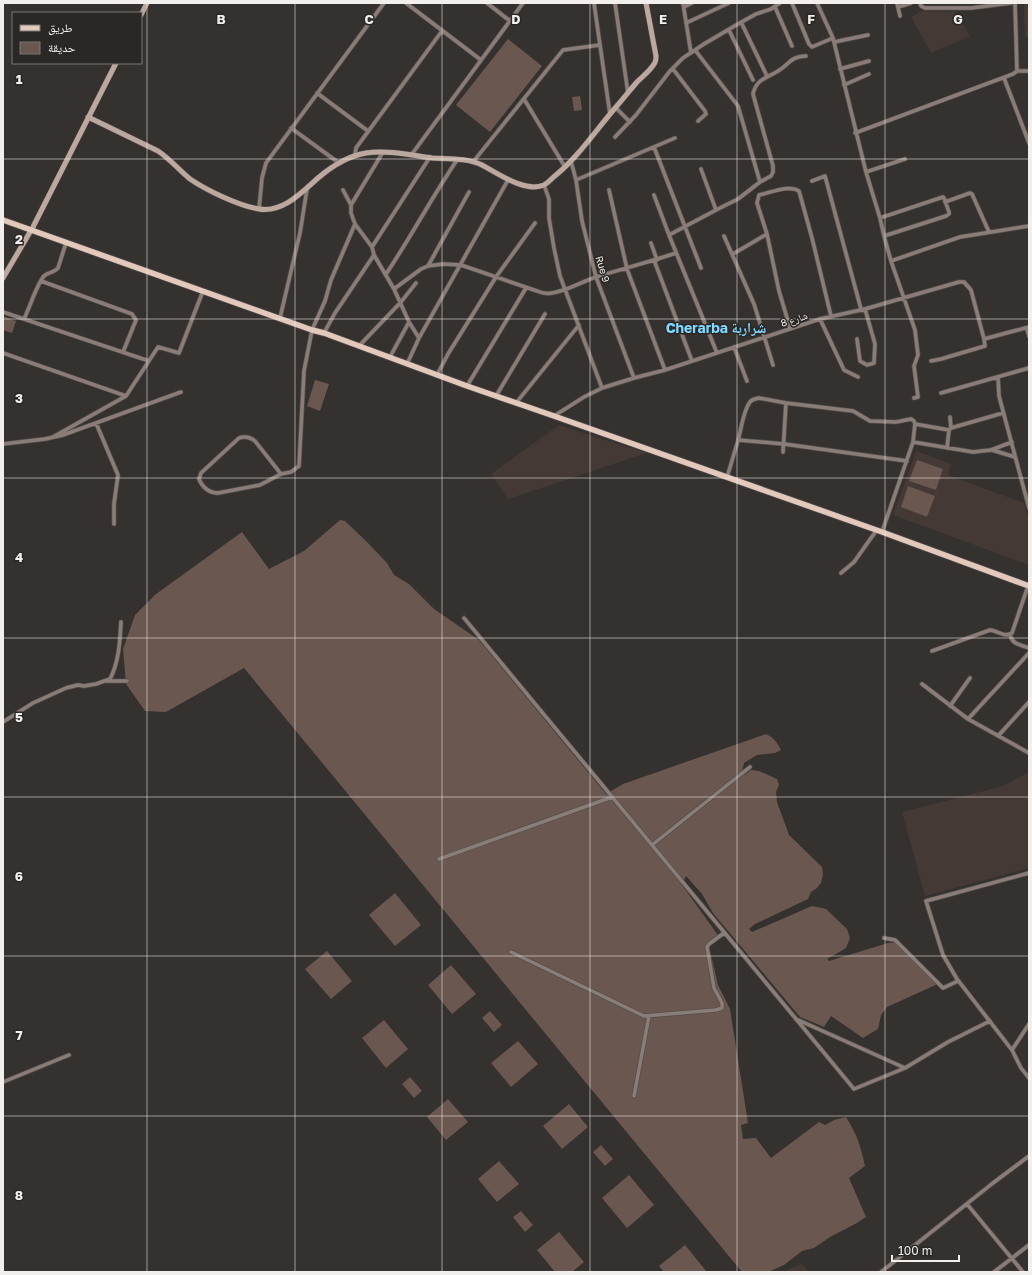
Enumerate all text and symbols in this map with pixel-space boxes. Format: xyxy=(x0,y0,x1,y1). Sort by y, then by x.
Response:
text: B xyxy=(216,11,226,27)
text: C xyxy=(364,11,374,27)
text: D xyxy=(511,11,521,27)
text: E xyxy=(659,11,667,27)
text: F xyxy=(807,11,815,27)
text: G xyxy=(953,11,963,27)
legend xyxy=(12,12,142,64)
text: طريق xyxy=(48,20,73,35)
text: حديقة xyxy=(48,40,76,55)
text: 1 xyxy=(16,71,23,87)
text: 2 xyxy=(15,231,23,247)
street label: Rue 9 xyxy=(593,254,613,284)
street label: شارع 8 xyxy=(779,309,810,330)
district label: Cherarba شراربة xyxy=(666,319,767,336)
text: 3 xyxy=(15,390,23,406)
text: 4 xyxy=(15,549,23,565)
text: 5 xyxy=(15,709,23,725)
text: 6 xyxy=(15,868,23,884)
text: 7 xyxy=(15,1027,23,1043)
text: 8 xyxy=(15,1187,23,1203)
scale bar xyxy=(892,1237,959,1263)
text: 100 m xyxy=(898,1243,932,1258)

